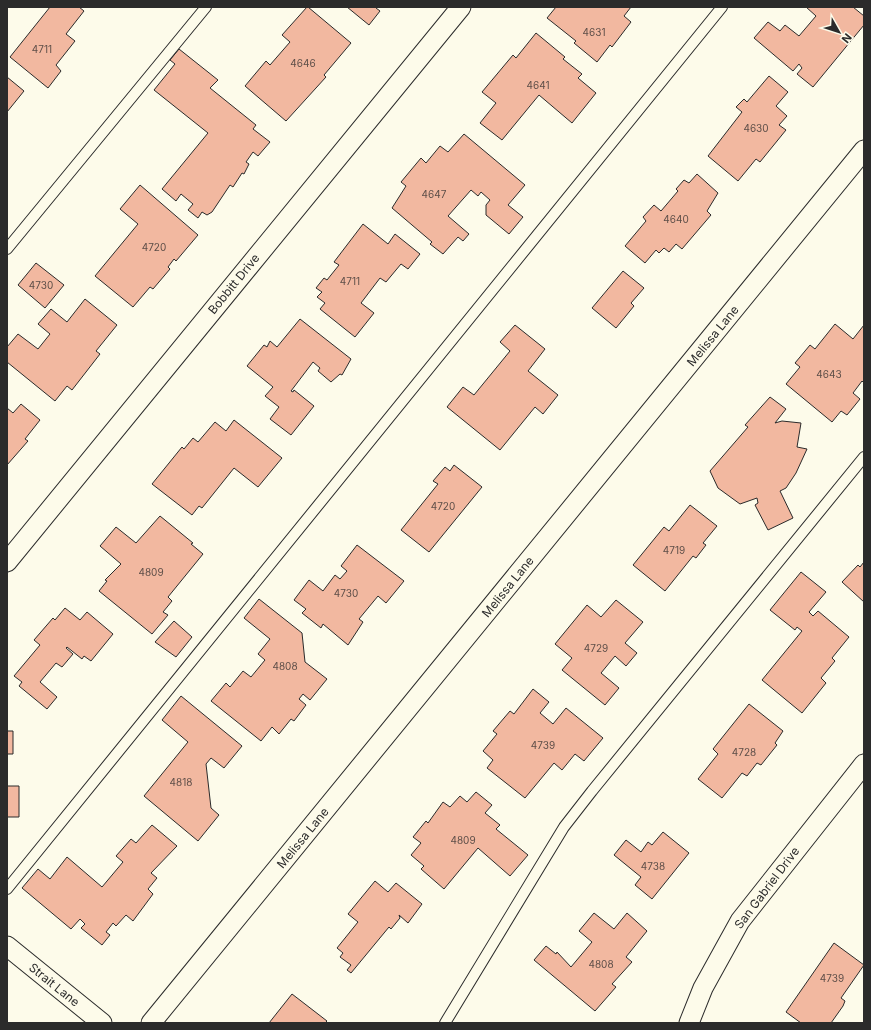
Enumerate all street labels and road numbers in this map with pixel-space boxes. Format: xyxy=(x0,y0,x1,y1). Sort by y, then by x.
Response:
street label: Bobbitt Drive xyxy=(205,250,263,317)
street label: Melissa Lane xyxy=(683,302,742,369)
street label: Melissa Lane xyxy=(478,553,537,620)
street label: Melissa Lane xyxy=(273,804,332,871)
street label: San Gabriel Drive xyxy=(731,844,802,932)
street label: Strait Lane xyxy=(26,960,83,1010)

